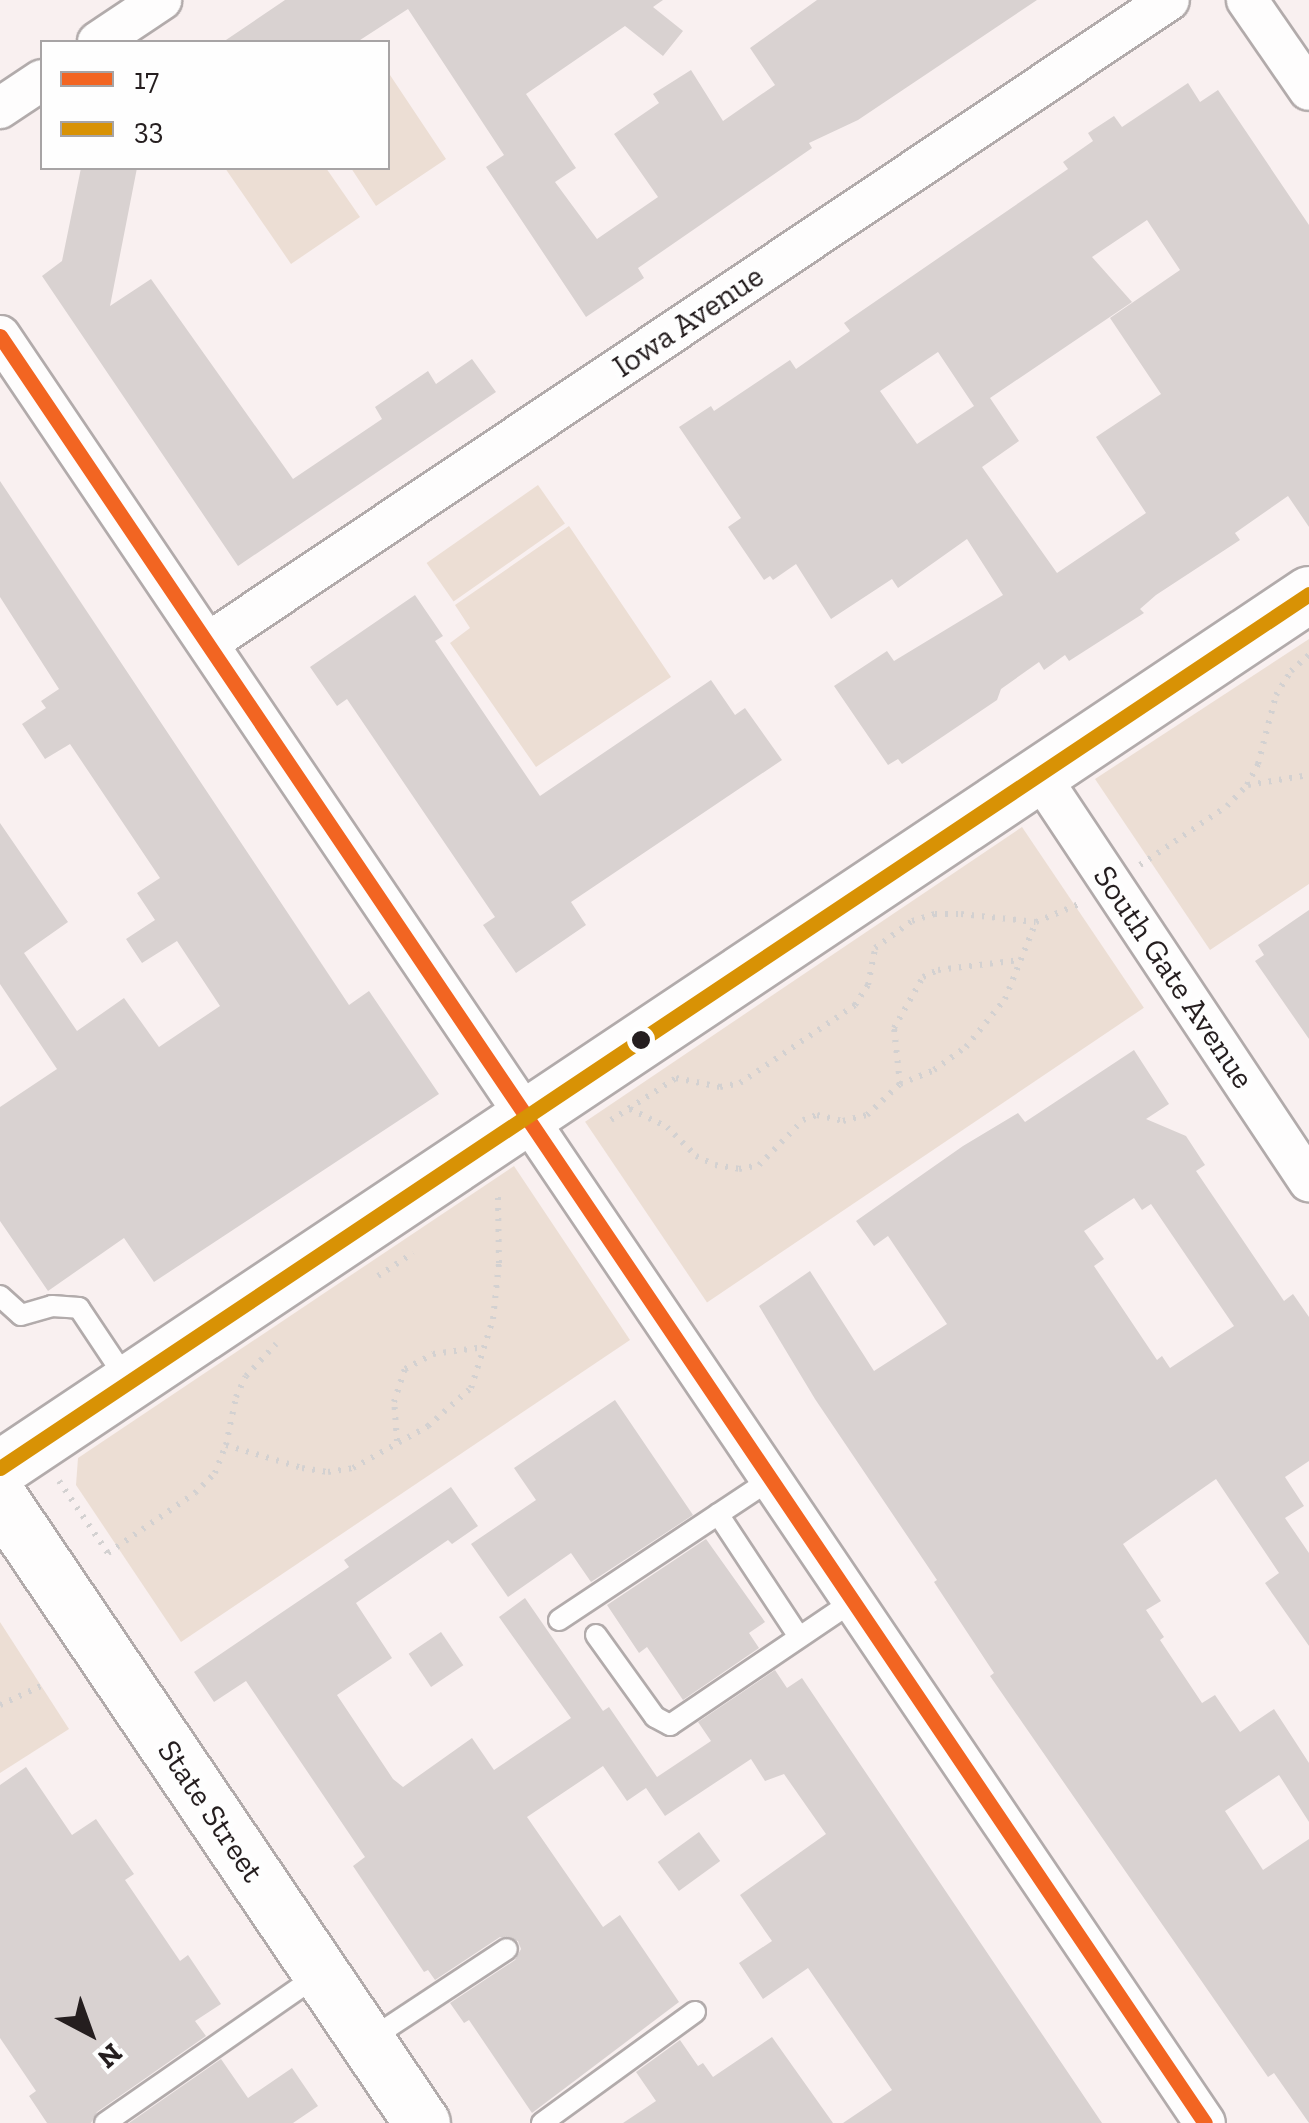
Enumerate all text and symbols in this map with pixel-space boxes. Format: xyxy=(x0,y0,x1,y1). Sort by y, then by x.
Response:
legend xyxy=(40,40,390,170)
text: 17 xyxy=(134,61,159,97)
text: 33 xyxy=(134,111,163,147)
street label: Iowa Avenue xyxy=(605,256,771,386)
street label: South Gate Avenue xyxy=(1085,858,1263,1096)
unlabelled marker xyxy=(631,1030,651,1050)
street label: State Street xyxy=(150,1733,272,1889)
north arrow xyxy=(40,1983,140,2083)
text: N xyxy=(91,2037,129,2075)

